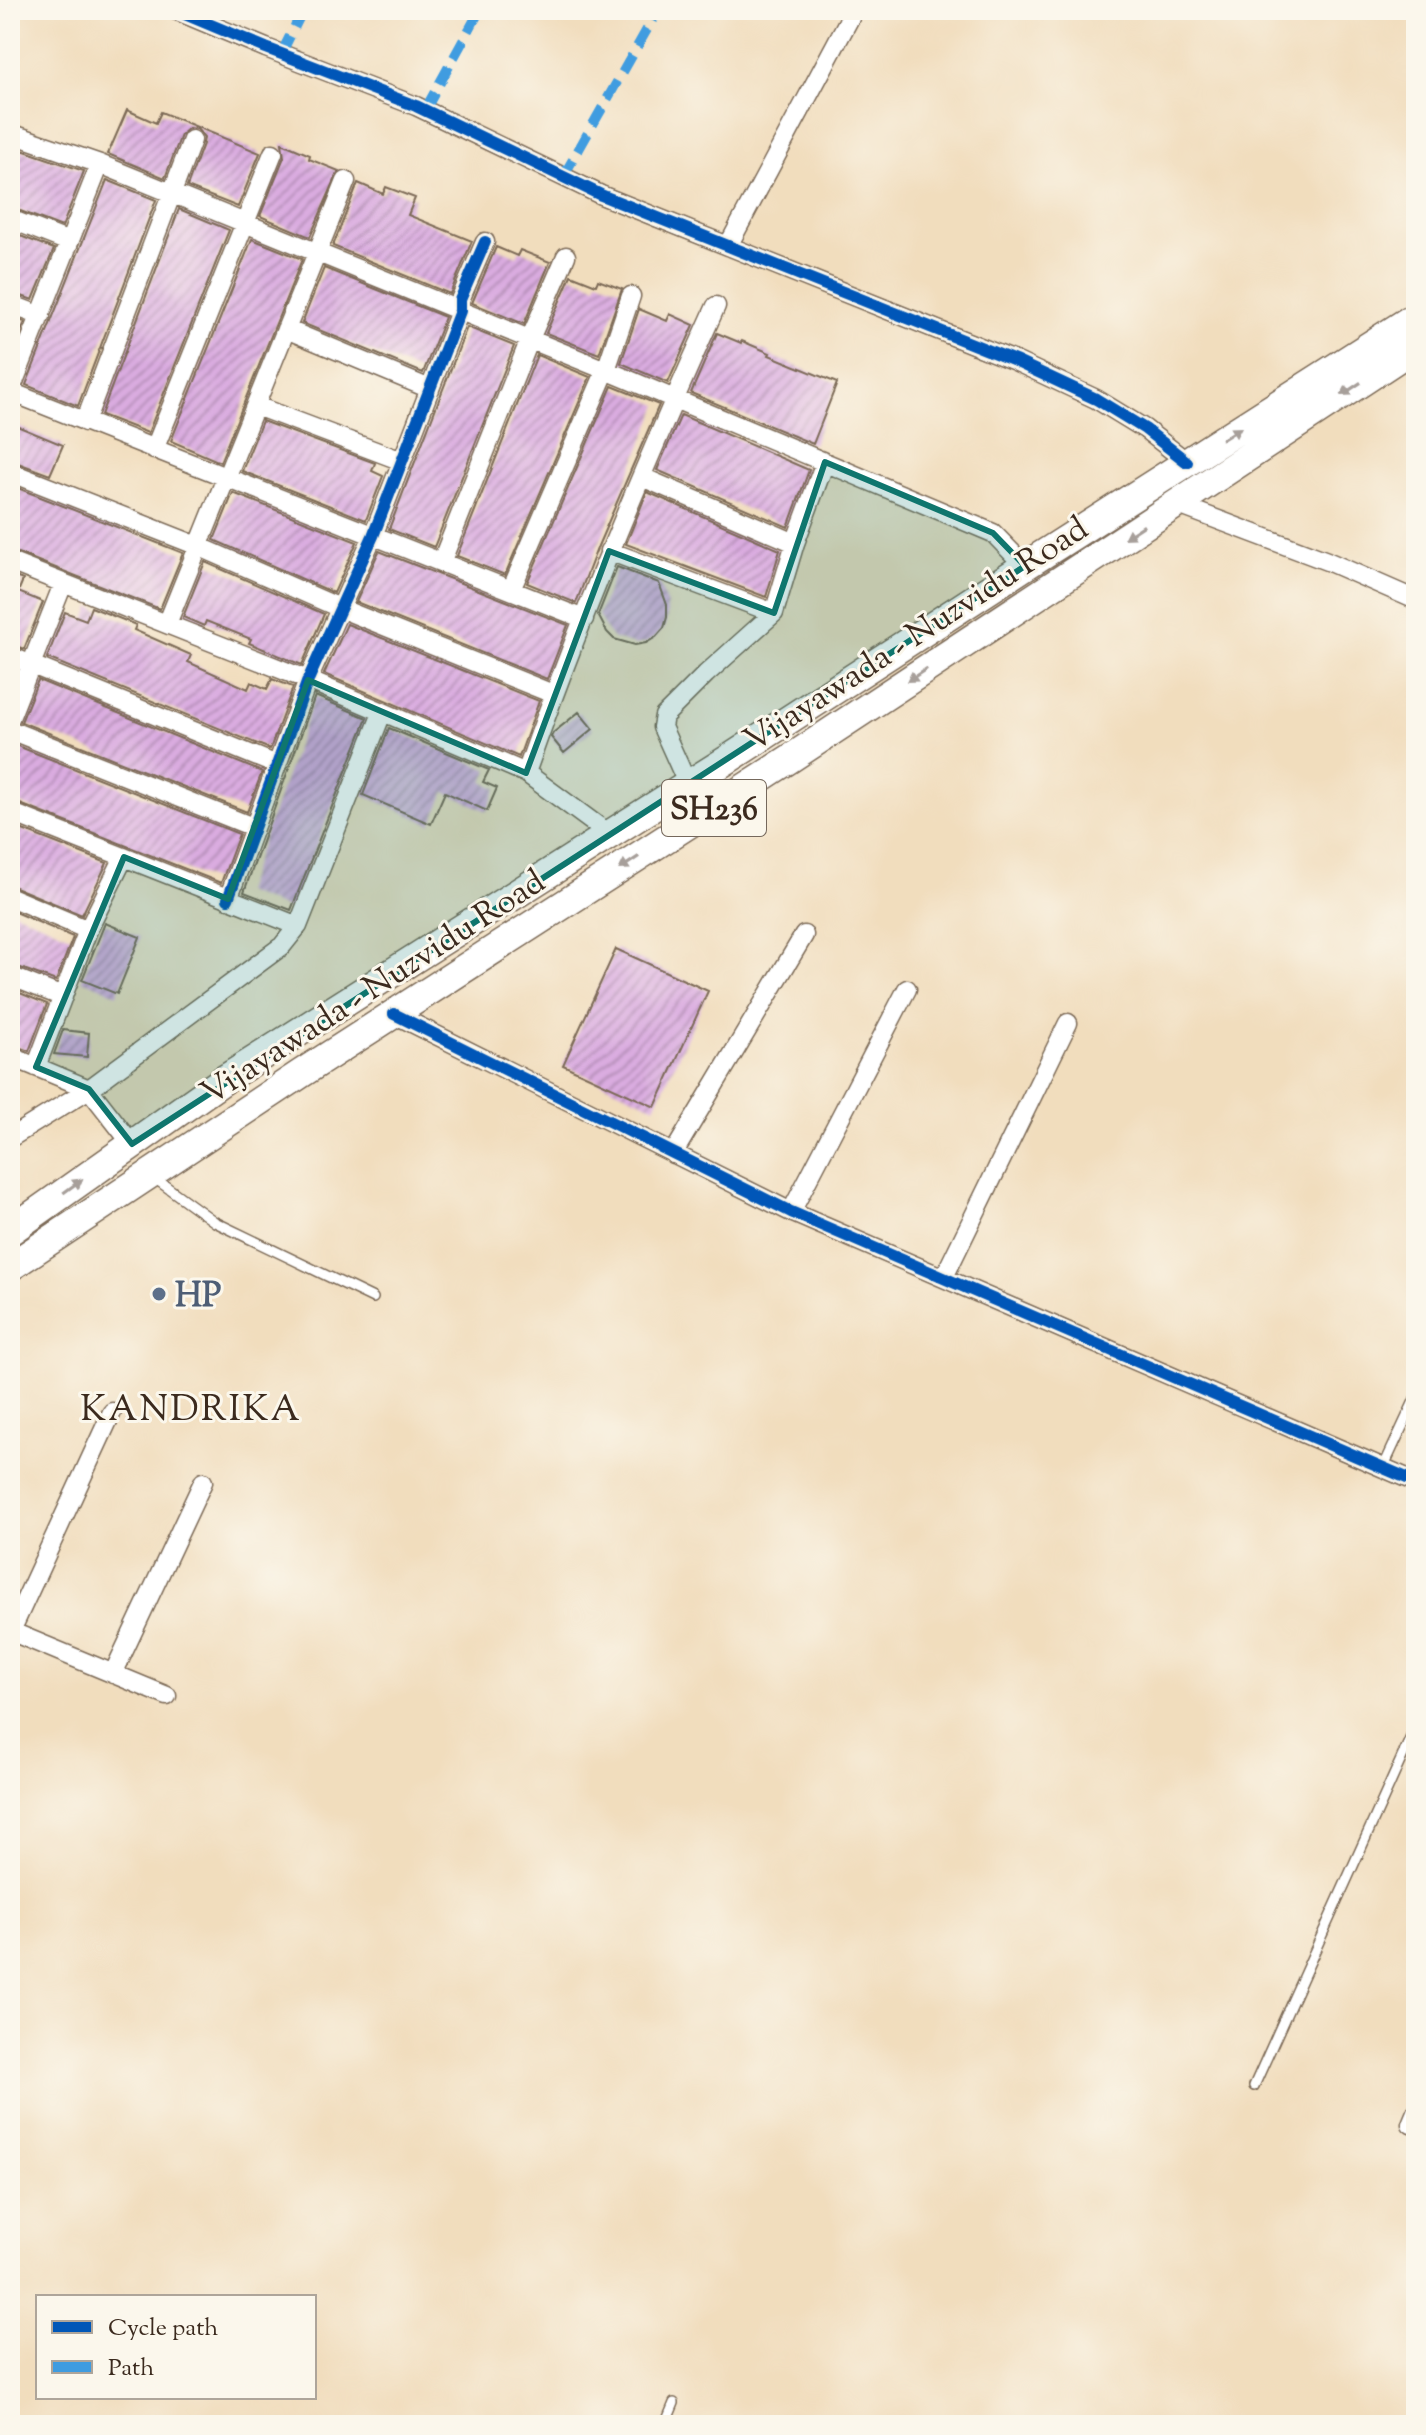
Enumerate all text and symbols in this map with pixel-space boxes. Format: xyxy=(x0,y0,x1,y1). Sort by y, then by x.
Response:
one-way arrow xyxy=(1340,381,1362,395)
one-way arrow xyxy=(1220,426,1241,441)
street label: Vijayawada - Nuzvidu Road xyxy=(735,506,1099,766)
one-way arrow xyxy=(1123,524,1145,539)
one-way arrow xyxy=(906,668,928,682)
road number: SH236 xyxy=(662,780,766,836)
one-way arrow xyxy=(618,855,639,870)
street label: Vijayawada - Nuzvidu Road xyxy=(192,859,556,1119)
one-way arrow xyxy=(63,1179,84,1194)
place label: HP xyxy=(175,1273,221,1322)
marker: HP xyxy=(150,1285,168,1303)
district label: KANDRIKA xyxy=(80,1385,302,1437)
legend xyxy=(36,2295,316,2399)
text: Cycle path xyxy=(108,2312,218,2346)
text: Path xyxy=(108,2352,154,2386)

